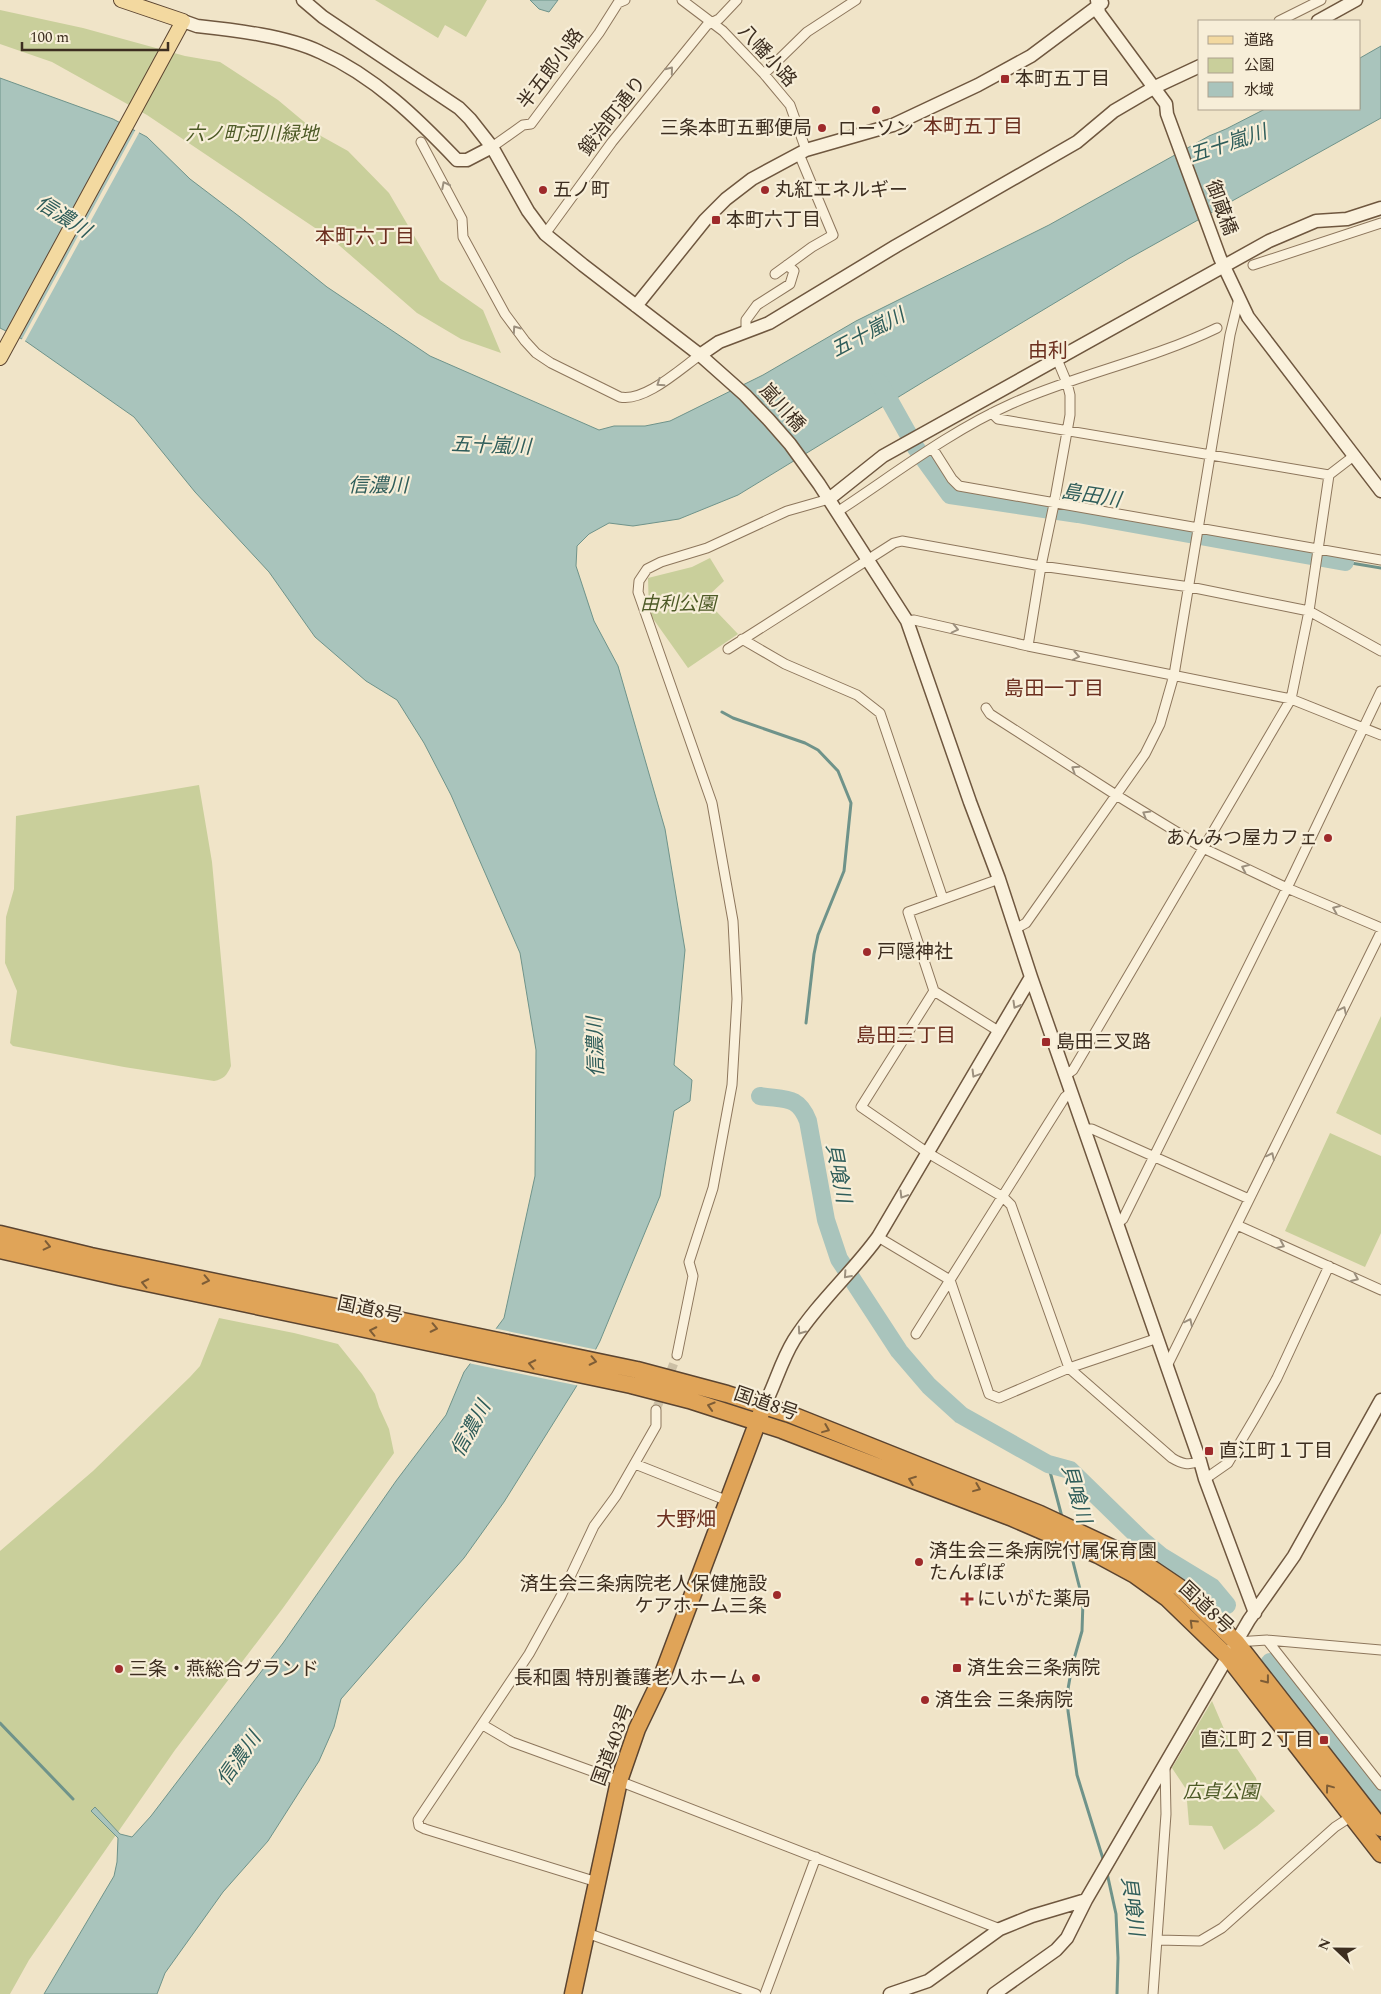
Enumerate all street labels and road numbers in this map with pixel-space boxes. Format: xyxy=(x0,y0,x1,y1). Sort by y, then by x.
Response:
street label: 八幡小路 xyxy=(731,18,803,94)
street label: 半五郎小路 xyxy=(511,22,591,116)
street label: 鍛治町通り xyxy=(572,70,654,162)
street label: 御蔵橋 xyxy=(1198,176,1244,240)
street label: 嵐川橋 xyxy=(752,377,812,439)
street label: 国道8号 xyxy=(334,1289,406,1331)
street label: 国道8号 xyxy=(730,1379,802,1429)
street label: 国道8号 xyxy=(1172,1575,1240,1641)
street label: 国道403号 xyxy=(585,1700,641,1790)

